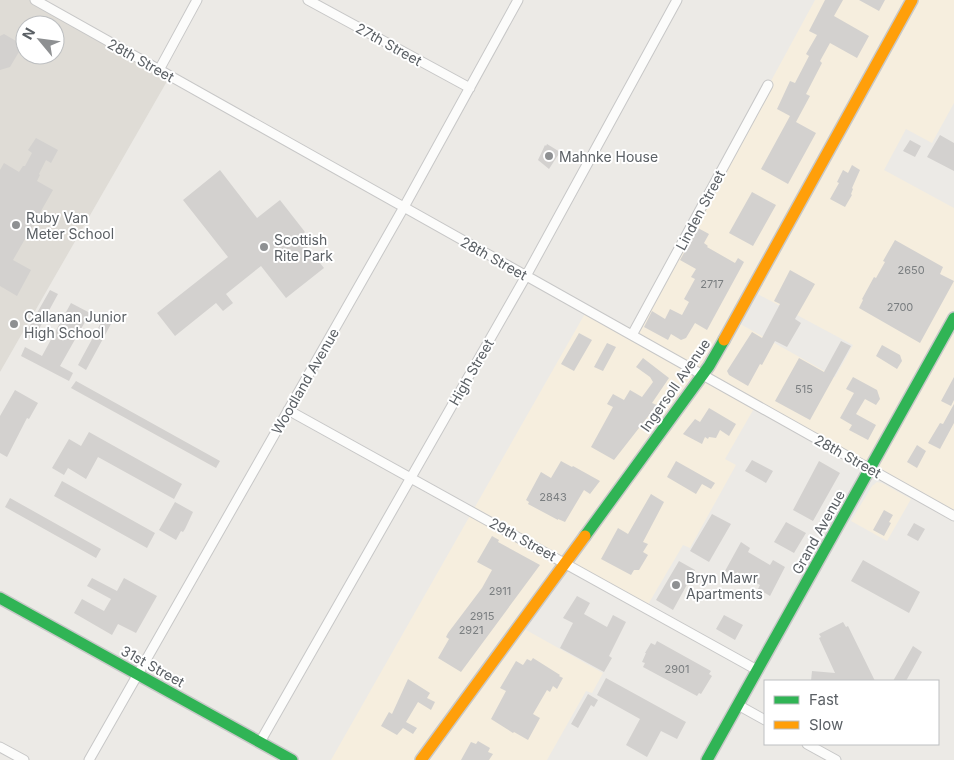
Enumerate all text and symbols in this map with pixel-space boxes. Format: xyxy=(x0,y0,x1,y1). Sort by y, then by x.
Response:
north arrow xyxy=(15,15,65,65)
street label: 27th Street xyxy=(353,19,425,69)
text: N xyxy=(18,25,38,42)
street label: 28th Street xyxy=(105,35,178,85)
place label: Mahnke House xyxy=(559,148,658,165)
marker: Mahnke House xyxy=(543,150,555,162)
street label: Linden Street xyxy=(672,167,728,253)
place label: Ruby Van Meter School xyxy=(26,209,114,242)
marker: Ruby Van Meter School xyxy=(10,219,22,231)
place label: Scottish Rite Park xyxy=(274,231,333,264)
street label: 28th Street xyxy=(458,233,531,283)
marker: Scottish Rite Park xyxy=(258,241,270,253)
house number: 2650 xyxy=(897,263,925,277)
house number: 2717 xyxy=(700,277,724,291)
house number: 2700 xyxy=(887,300,913,314)
place label: Callanan Junior High School xyxy=(24,308,127,341)
marker: Callanan Junior High School xyxy=(8,318,20,330)
street label: Woodland Avenue xyxy=(268,325,342,437)
street label: High Street xyxy=(445,335,497,408)
street label: Ingersoll Avenue xyxy=(637,335,713,435)
house number: 515 xyxy=(795,382,813,396)
street label: 28th Street xyxy=(812,431,885,481)
street label: Grand Avenue xyxy=(788,487,848,577)
house number: 2843 xyxy=(539,490,567,504)
street label: 29th Street xyxy=(487,514,560,565)
place label: Bryn Mawr Apartments xyxy=(686,569,763,602)
marker: Bryn Mawr Apartments xyxy=(670,579,682,591)
house number: 2911 xyxy=(489,584,511,598)
house number: 2915 xyxy=(470,609,495,623)
house number: 2921 xyxy=(459,623,483,637)
street label: 31st Street xyxy=(118,642,188,691)
house number: 2901 xyxy=(665,662,689,676)
legend xyxy=(764,680,939,745)
text: Fast xyxy=(809,690,839,709)
text: Slow xyxy=(809,715,843,734)

